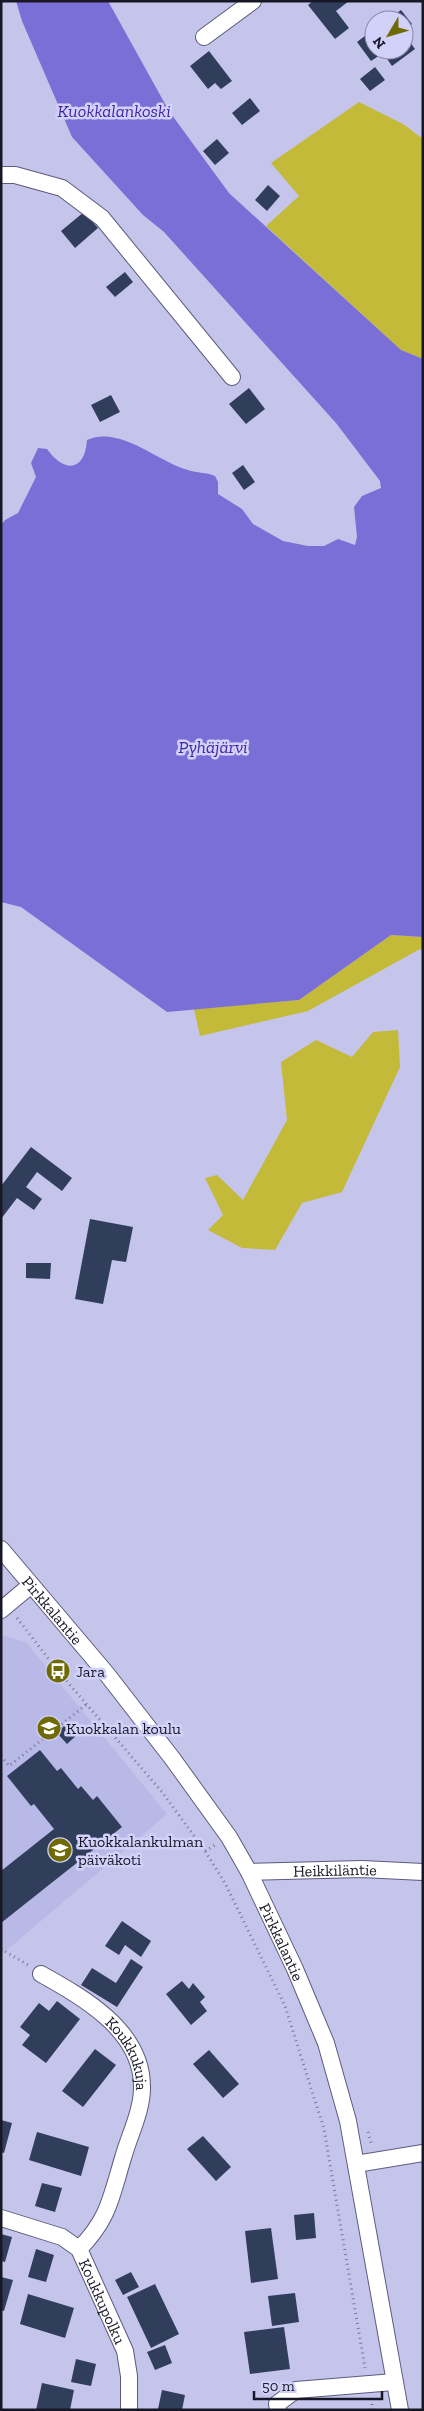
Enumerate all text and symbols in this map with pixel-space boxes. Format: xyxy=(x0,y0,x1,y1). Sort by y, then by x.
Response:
north arrow xyxy=(364,10,414,60)
text: N xyxy=(369,33,389,52)
water label: Kuokkalankoski xyxy=(57,100,171,122)
water label: Pyhäjärvi xyxy=(178,736,248,758)
street label: Pirkkalantie xyxy=(18,1572,87,1648)
bus stop icon: Jara xyxy=(45,1658,71,1684)
place label: Jara xyxy=(76,1662,105,1681)
school or university icon: Kuokkalan koulu xyxy=(36,1715,62,1741)
place label: Kuokkalan koulu xyxy=(66,1719,181,1738)
place label: Kuokkalankulman päiväkoti xyxy=(78,1832,204,1869)
school or university icon: Kuokkalankulman päiväkoti xyxy=(47,1837,73,1863)
street label: Heikkiläntie xyxy=(293,1860,377,1881)
street label: Pirkkalantie xyxy=(255,1900,308,1984)
street label: Koukkukuja xyxy=(101,2012,151,2091)
street label: Koukkupolku xyxy=(75,2256,130,2347)
scale bar xyxy=(254,2368,382,2400)
text: 50 m xyxy=(262,2377,295,2395)

